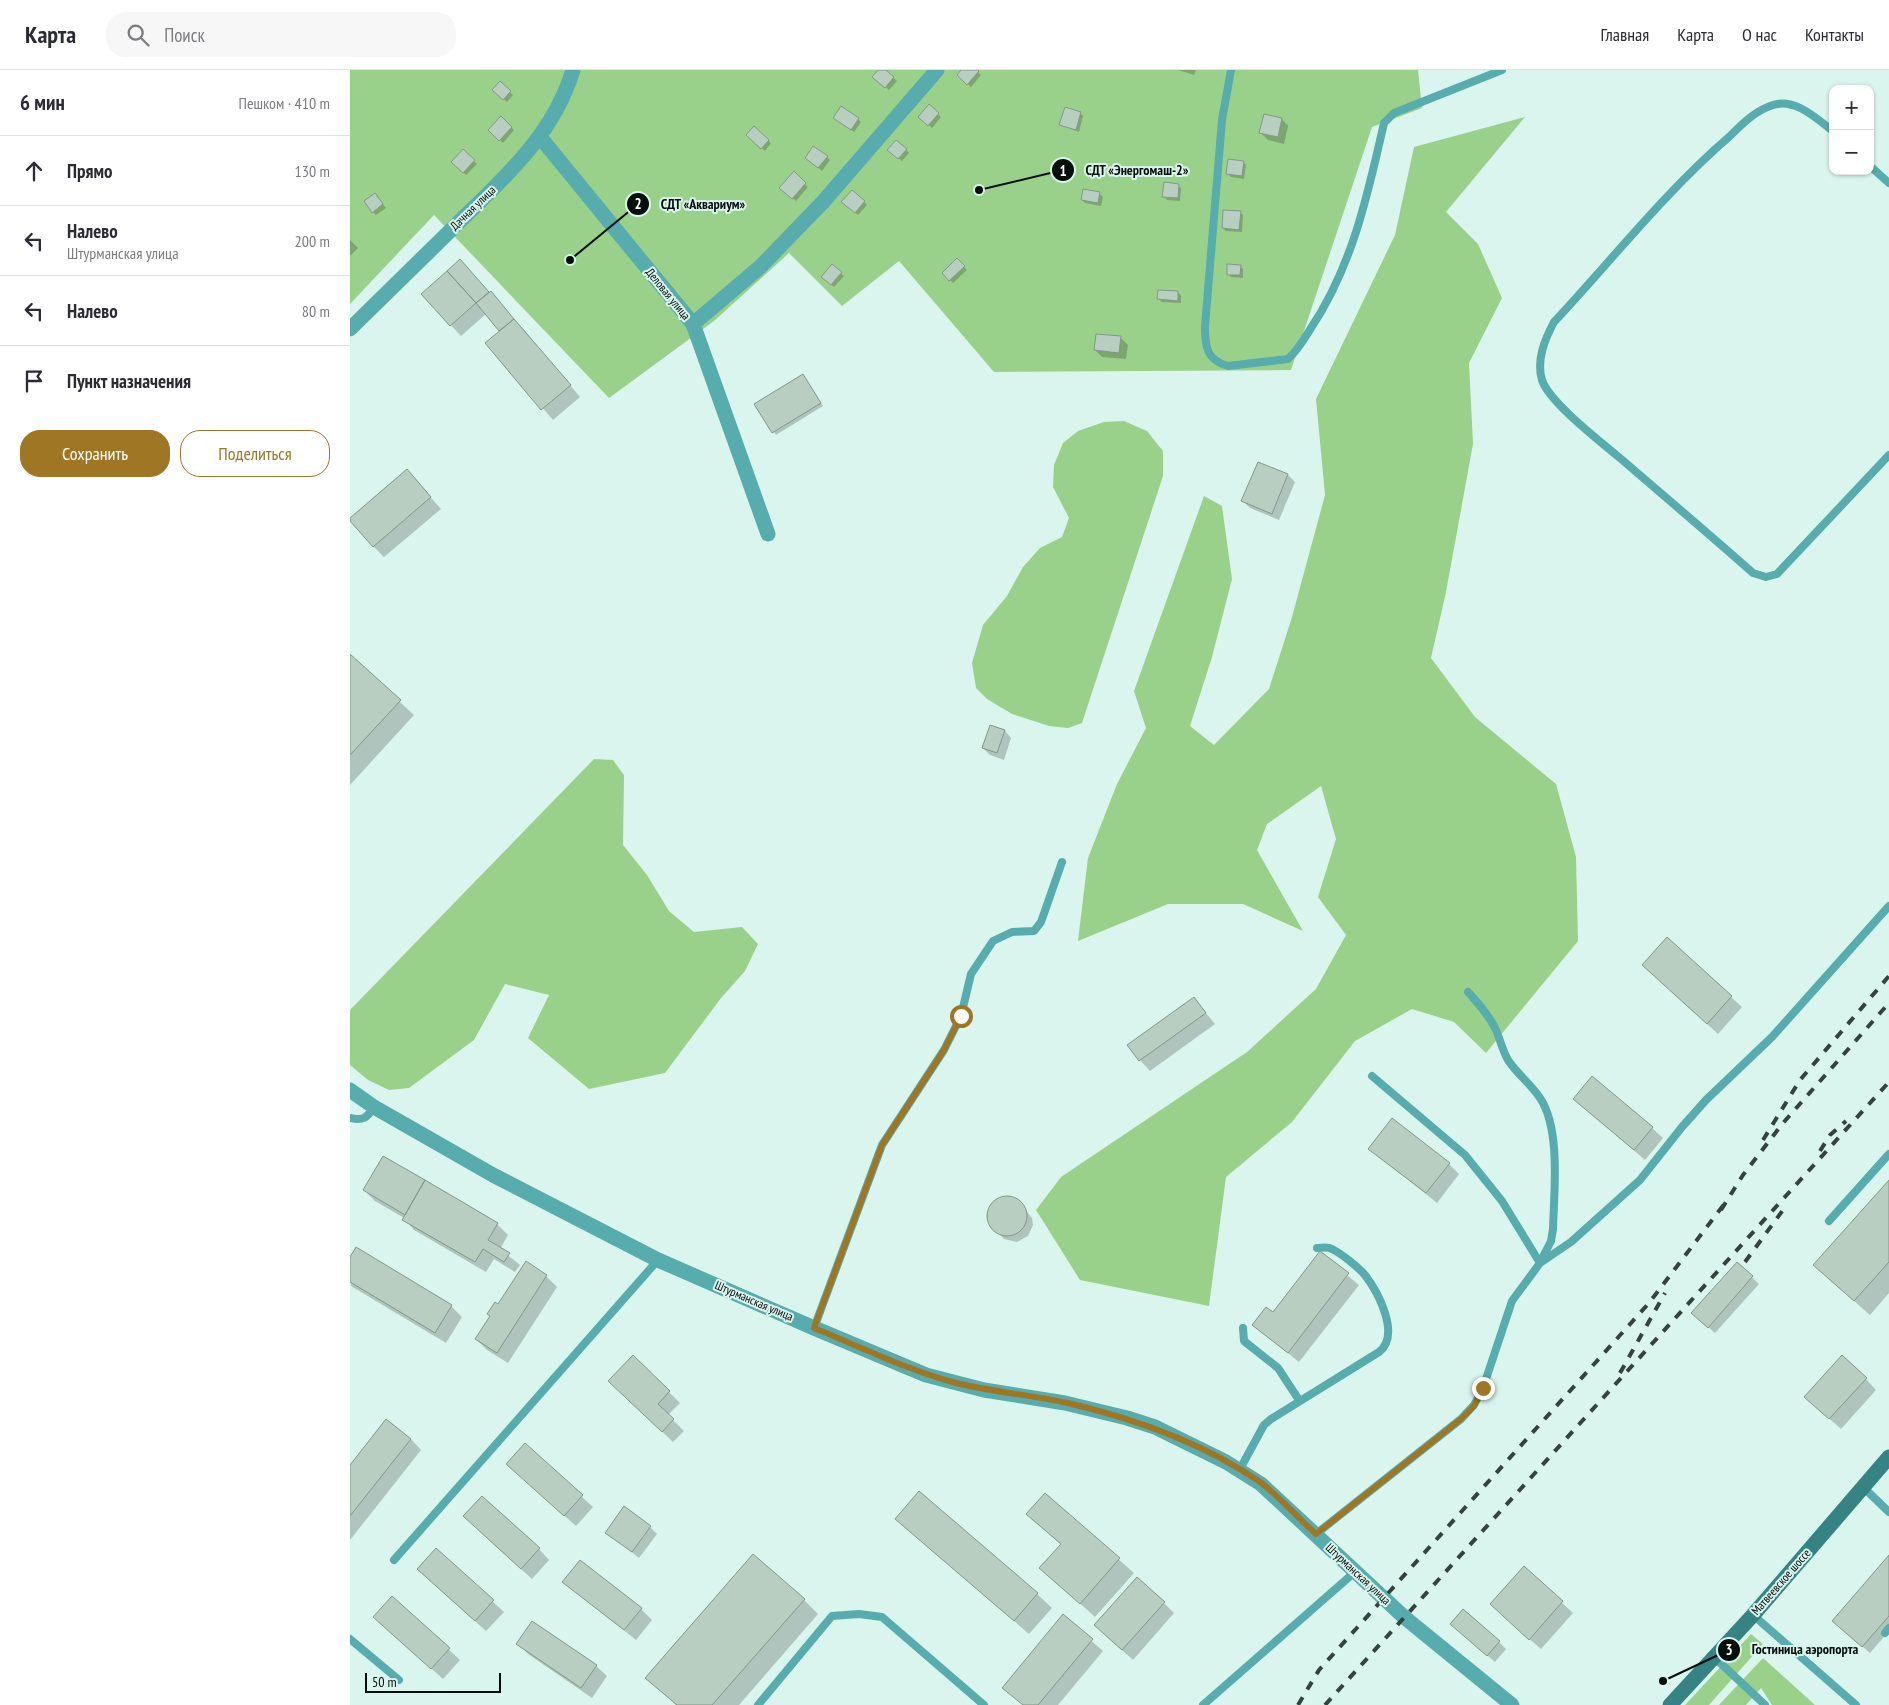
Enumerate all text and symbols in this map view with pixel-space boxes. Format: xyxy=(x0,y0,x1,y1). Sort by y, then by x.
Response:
search box xyxy=(106,12,456,57)
text: Карта xyxy=(25,19,76,50)
icon: search xyxy=(124,21,152,49)
text: Поиск xyxy=(164,23,205,47)
text: Главная xyxy=(1601,23,1649,46)
text: Карта xyxy=(1677,23,1714,46)
text: О нас xyxy=(1742,23,1777,46)
text: Контакты xyxy=(1805,23,1864,46)
map controls xyxy=(1829,85,1874,175)
button: + xyxy=(1829,85,1874,130)
text: 6 мин xyxy=(20,89,65,116)
text: Пешком · 410 m xyxy=(239,93,330,113)
button: − xyxy=(1829,130,1874,175)
callout: СДТ «Энергомаш-2» xyxy=(1050,156,1199,185)
icon: ahead xyxy=(20,157,48,185)
text: Прямо xyxy=(67,159,112,183)
text: 130 m xyxy=(295,161,330,181)
text: 1 xyxy=(1059,161,1067,180)
text: СДТ «Энергомаш-2» xyxy=(1086,161,1189,179)
street label: Дачная улица xyxy=(447,182,499,233)
callout: СДТ «Аквариум» xyxy=(626,189,756,218)
text: 2 xyxy=(634,194,642,213)
text: СДТ «Аквариум» xyxy=(661,195,746,213)
text: Налево xyxy=(67,219,118,243)
icon: left xyxy=(20,227,48,255)
text: 200 m xyxy=(295,231,330,251)
text: Штурманская улица xyxy=(67,243,179,263)
street label: Деловая улица xyxy=(643,265,694,323)
icon: left xyxy=(20,297,48,325)
text: Налево xyxy=(67,299,118,323)
text: 80 m xyxy=(302,301,330,321)
icon: arrive xyxy=(20,367,48,395)
text: Пункт назначения xyxy=(67,369,191,393)
button: Сохранить xyxy=(20,430,170,477)
button: Поделиться xyxy=(180,430,330,477)
route start xyxy=(950,1005,973,1028)
street label: Штурманская улица xyxy=(713,1277,796,1324)
route end xyxy=(1472,1377,1495,1400)
street label: Штурманская улица xyxy=(1323,1540,1394,1608)
street label: Матвеевское шоссе xyxy=(1748,1546,1813,1618)
callout: Гостиница аэропорта xyxy=(1716,1635,1868,1664)
text: 3 xyxy=(1725,1640,1733,1659)
text: Гостиница аэропорта xyxy=(1752,1640,1859,1658)
scale bar xyxy=(365,1670,501,1693)
text: 50 m xyxy=(372,1673,397,1691)

